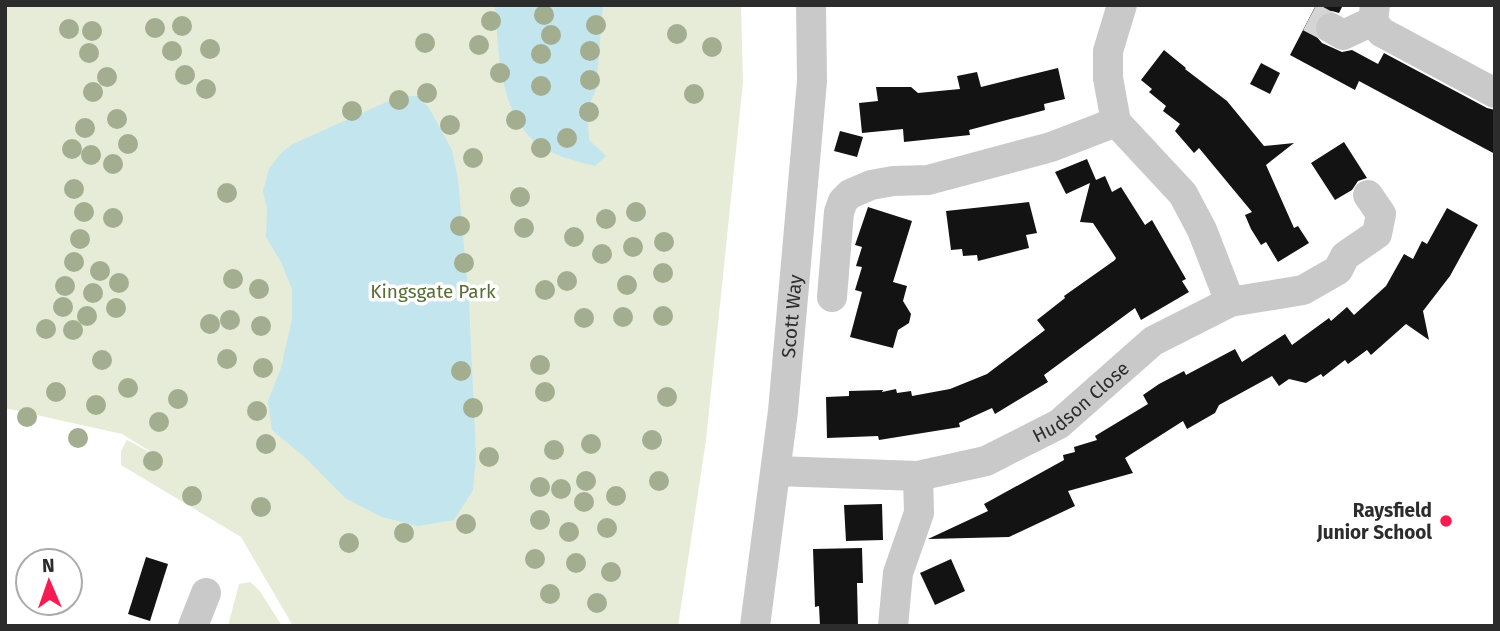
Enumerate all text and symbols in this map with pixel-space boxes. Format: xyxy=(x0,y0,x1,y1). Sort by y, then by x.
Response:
street label: Scott Way xyxy=(776,273,806,359)
park label: Kingsgate Park xyxy=(370,280,496,303)
street label: Hudson Close xyxy=(1028,356,1134,447)
place label: Raysfield Junior School xyxy=(1316,499,1432,544)
marker: Raysfield Junior School xyxy=(1438,513,1454,529)
north arrow xyxy=(14,547,84,617)
text: N xyxy=(42,554,55,577)

